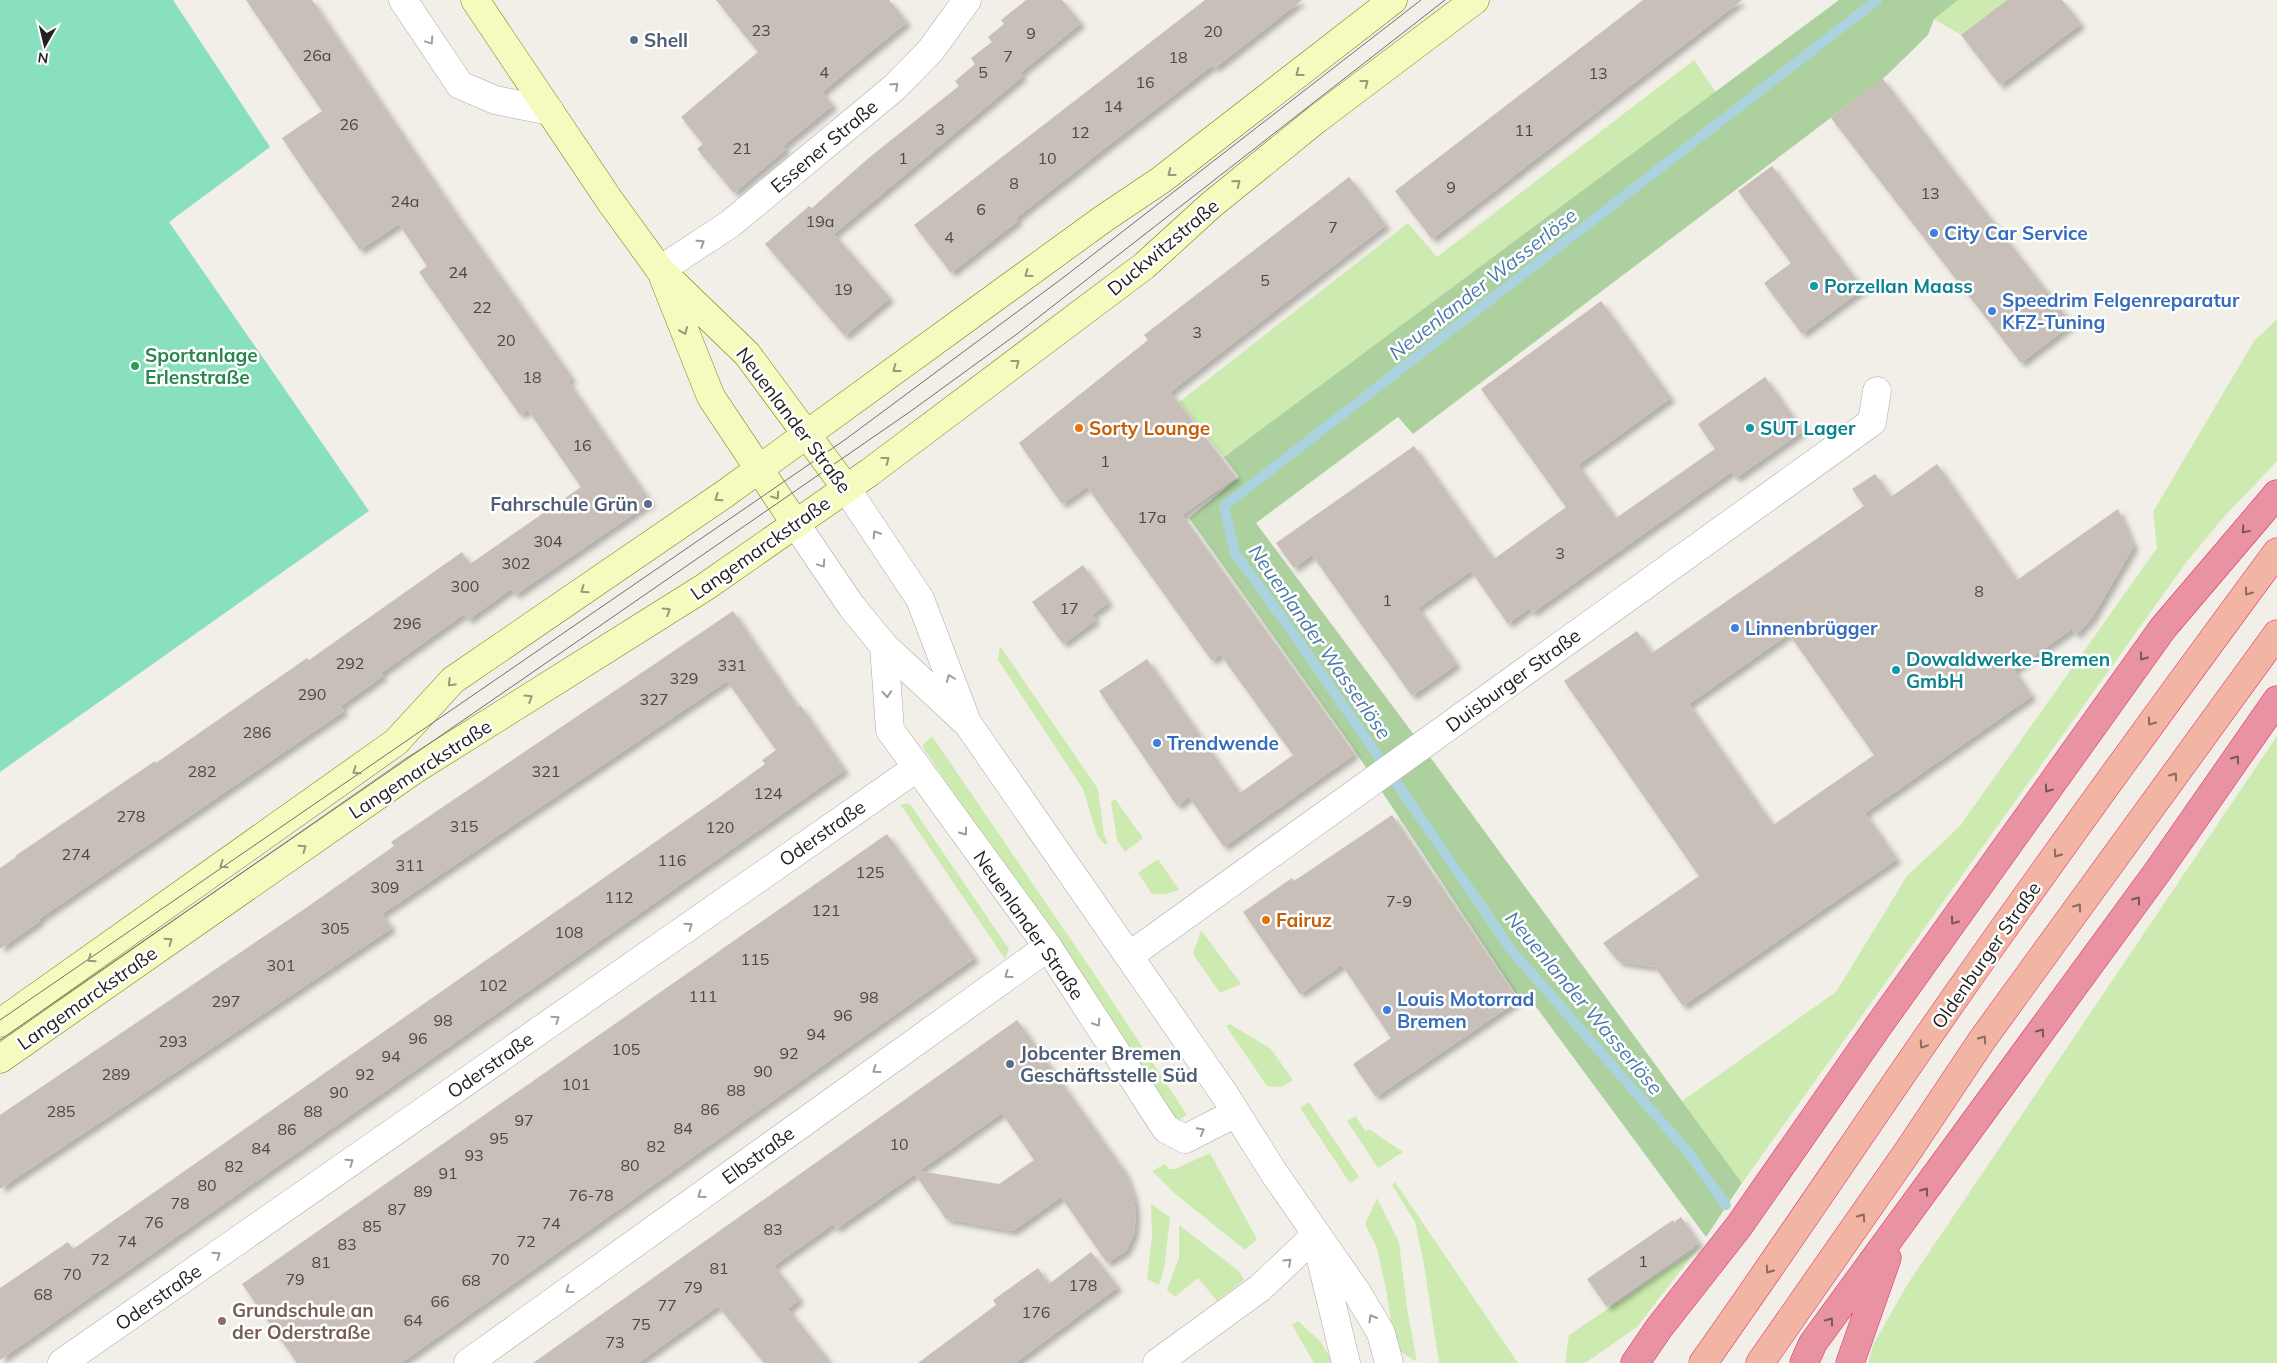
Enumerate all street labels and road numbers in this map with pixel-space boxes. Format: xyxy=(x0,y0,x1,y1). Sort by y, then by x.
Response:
street label: Essener Straße xyxy=(766,94,882,198)
street label: Duckwitzstraße xyxy=(1102,193,1224,301)
street label: Neuenlander Straße xyxy=(731,342,857,498)
street label: Langemarckstraße xyxy=(685,491,835,605)
street label: Duisburger Straße xyxy=(1441,623,1585,737)
street label: Langemarckstraße xyxy=(344,714,496,824)
street label: Oderstraße xyxy=(774,795,870,871)
street label: Neuenlander Straße xyxy=(969,846,1089,1004)
street label: Oldenburger Straße xyxy=(1926,877,2046,1033)
street label: Langemarckstraße xyxy=(12,941,162,1055)
street label: Oderstraße xyxy=(442,1027,538,1103)
street label: Elbstraße xyxy=(717,1121,799,1189)
street label: Oderstraße xyxy=(110,1259,206,1335)

